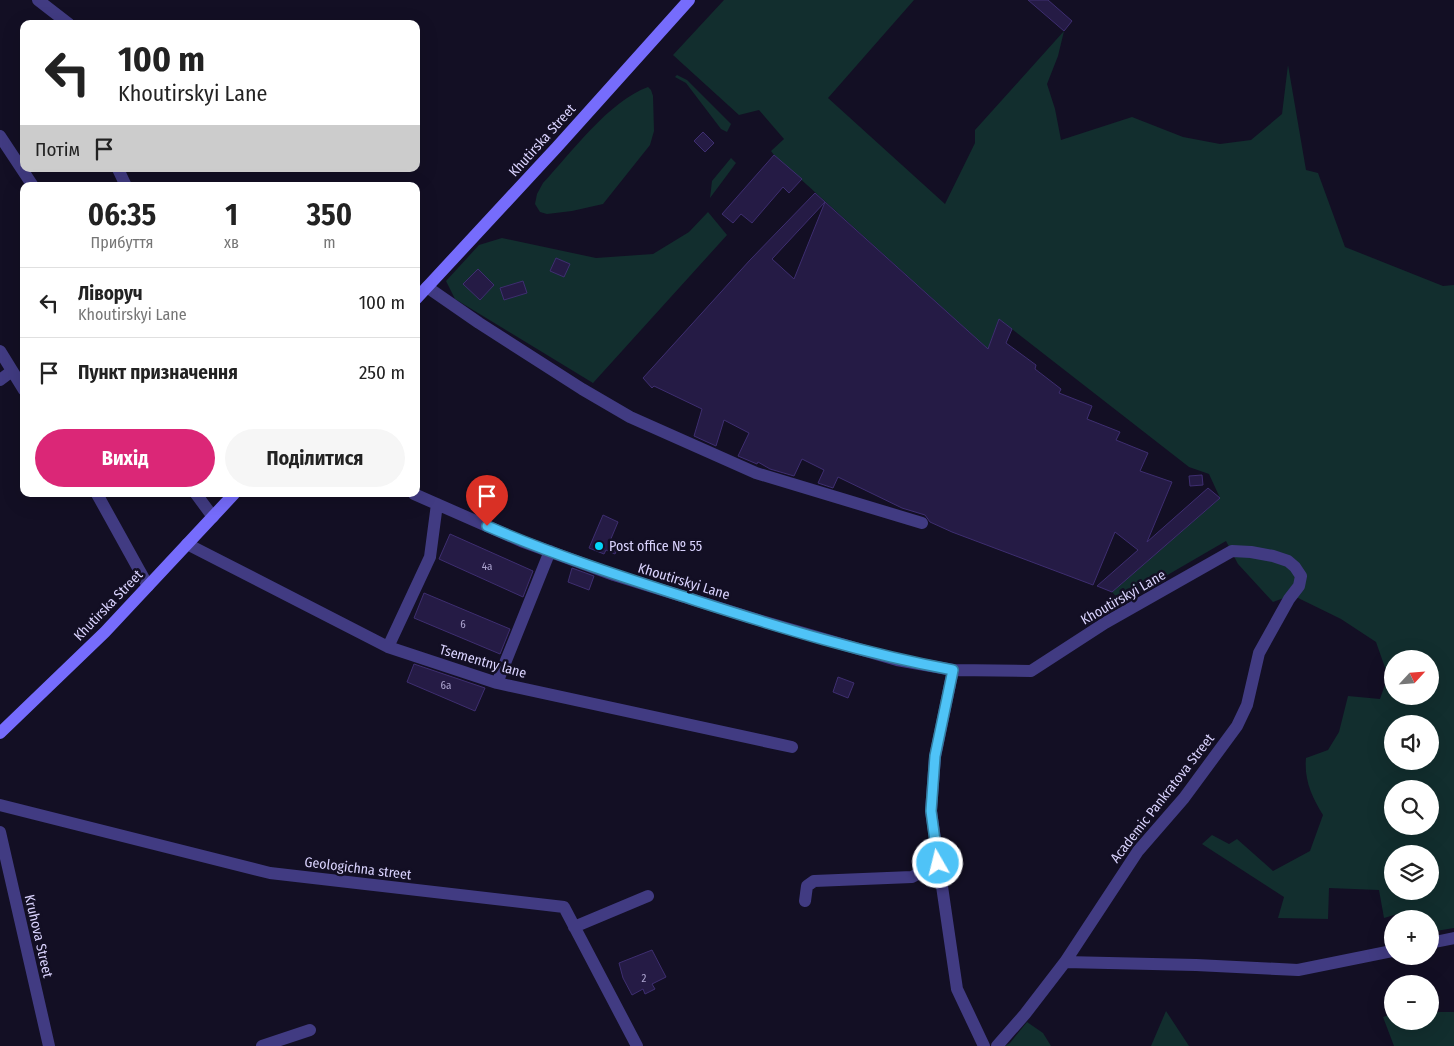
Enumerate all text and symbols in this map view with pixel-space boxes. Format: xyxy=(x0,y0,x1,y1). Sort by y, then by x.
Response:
text: 100 m xyxy=(118,38,205,80)
icon: left xyxy=(35,40,100,105)
text: Khoutirskyi Lane xyxy=(118,80,267,107)
street label: Khutirska Street xyxy=(505,100,580,180)
icon: arrive xyxy=(90,135,118,163)
text: Потім xyxy=(35,138,80,161)
text: 06:35 xyxy=(88,197,156,233)
text: 1 xyxy=(225,197,238,233)
text: 350 xyxy=(307,197,352,233)
text: Прибуття xyxy=(91,233,153,252)
text: хв xyxy=(224,233,239,252)
text: m xyxy=(323,233,336,252)
text: Ліворуч xyxy=(78,282,143,305)
icon: left xyxy=(35,289,63,317)
text: 100 m xyxy=(359,291,405,314)
text: Khoutirskyi Lane xyxy=(78,305,187,324)
icon: arrive xyxy=(35,359,63,387)
text: Пункт призначення xyxy=(78,361,238,384)
text: 250 m xyxy=(359,361,405,384)
button: Вихід xyxy=(35,429,215,487)
button: Поділитися xyxy=(225,429,405,487)
pin xyxy=(466,475,508,526)
icon: arrive xyxy=(473,482,501,510)
place label: Post office № 55 xyxy=(609,538,702,555)
marker: Post office № 55 xyxy=(593,540,605,552)
street label: Khoutirskyi Lane xyxy=(636,559,732,604)
house number: 4а xyxy=(482,560,492,573)
street label: Khutirska Street xyxy=(70,566,147,644)
street label: Khoutirskyi Lane xyxy=(1078,566,1169,629)
house number: 6 xyxy=(460,618,466,631)
street label: Tsementny lane xyxy=(437,641,528,682)
north arrow xyxy=(1384,650,1439,705)
map controls xyxy=(1384,650,1439,1030)
house number: 6а xyxy=(441,679,451,692)
button: sound xyxy=(1384,715,1439,770)
street label: Academic Pankratova Street xyxy=(1107,730,1218,866)
button: search xyxy=(1384,780,1439,835)
position arrow xyxy=(911,836,963,888)
button: layers xyxy=(1384,845,1439,900)
street label: Geologichna street xyxy=(303,853,413,884)
street label: Kruhova Street xyxy=(21,893,56,980)
button: + xyxy=(1384,910,1439,965)
house number: 2 xyxy=(642,972,647,985)
button: − xyxy=(1384,975,1439,1030)

